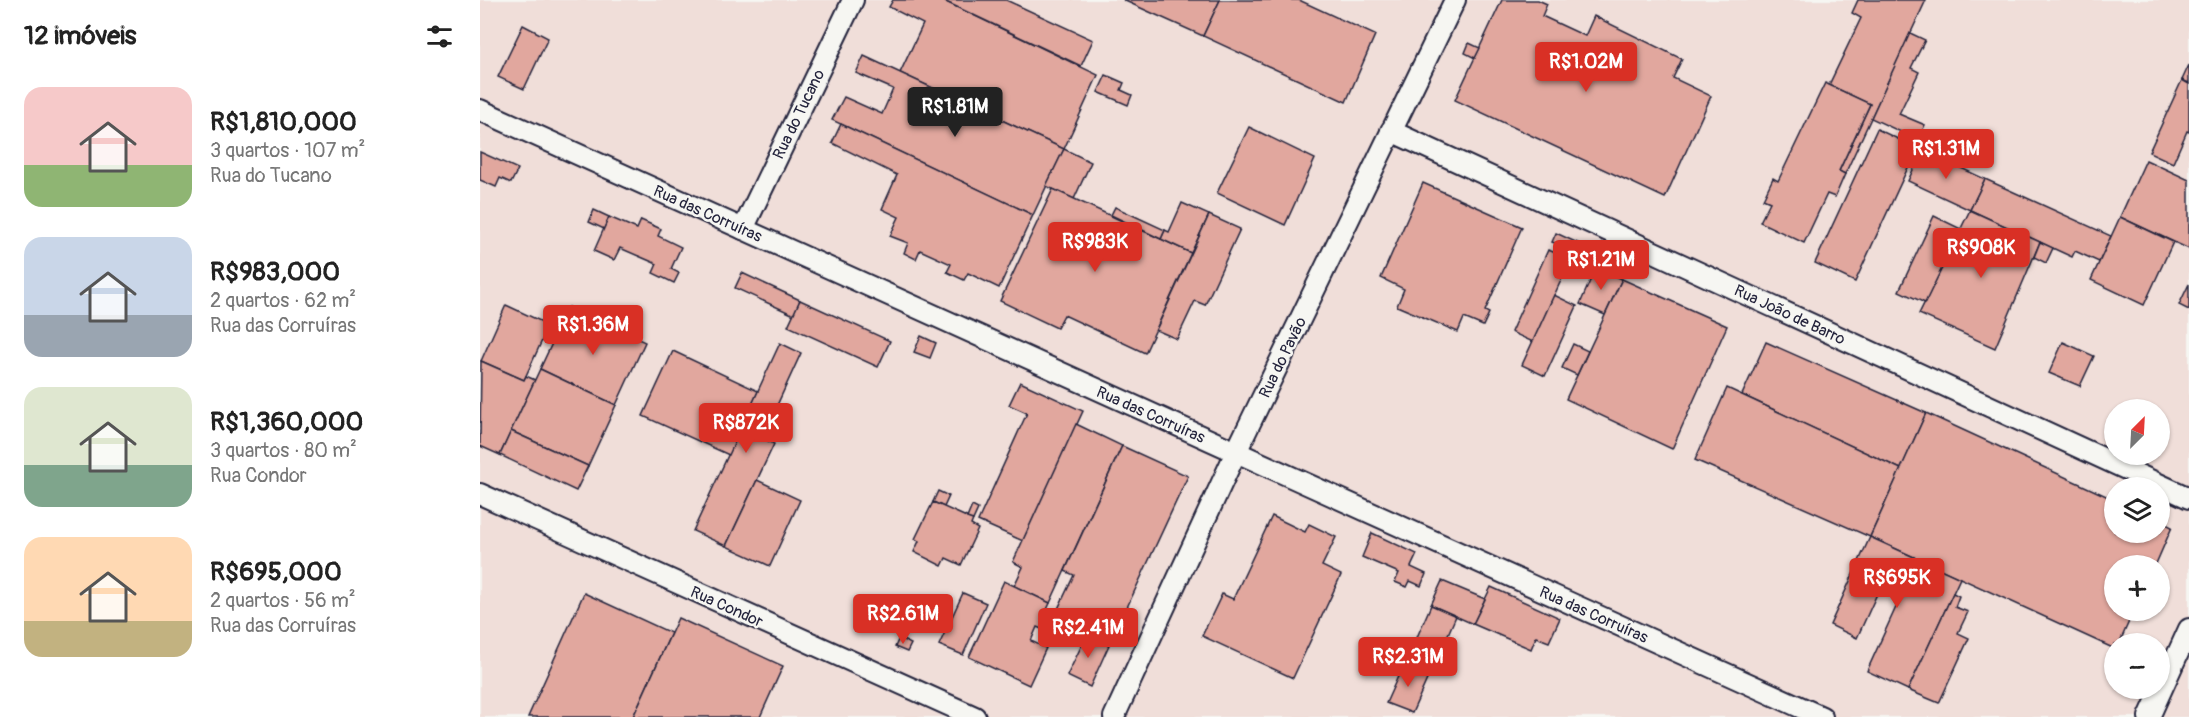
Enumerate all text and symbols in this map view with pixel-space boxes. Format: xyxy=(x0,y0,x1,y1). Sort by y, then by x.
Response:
text: 12 imóveis xyxy=(24,20,136,52)
icon: filters xyxy=(423,20,456,53)
pin: R$1.02M xyxy=(1531,42,1641,93)
text: R$1.02M xyxy=(1549,49,1623,74)
street label: Rua do Tucano xyxy=(769,66,829,163)
pin: R$1.81M xyxy=(900,87,1010,138)
text: R$1.81M xyxy=(922,94,988,119)
text: R$1,810,000 xyxy=(210,106,357,138)
icon: home xyxy=(72,111,144,183)
pin: R$1.31M xyxy=(1891,129,2001,180)
text: R$1.31M xyxy=(1912,136,1980,161)
text: 3 quartos · 107 m² xyxy=(210,138,365,163)
text: Rua do Tucano xyxy=(210,163,332,188)
street label: Rua das Corruíras xyxy=(650,181,765,247)
pin: R$983K xyxy=(1046,222,1144,273)
pin: R$908K xyxy=(1932,228,2030,279)
text: R$983K xyxy=(1062,229,1128,254)
text: R$908K xyxy=(1947,235,2015,260)
pin: R$1.21M xyxy=(1546,240,1656,291)
text: R$1.21M xyxy=(1567,247,1635,272)
text: R$983,000 xyxy=(210,256,340,288)
icon: home xyxy=(72,261,144,333)
street label: Rua João de Barro xyxy=(1731,280,1849,350)
text: 2 quartos · 62 m² xyxy=(210,288,356,313)
pin: R$1.36M xyxy=(538,305,648,356)
text: R$1.36M xyxy=(557,312,629,337)
text: Rua das Corruíras xyxy=(210,313,356,338)
street label: Rua do Pavão xyxy=(1255,313,1311,401)
street label: Rua das Corruíras xyxy=(1093,382,1208,448)
north arrow xyxy=(2104,399,2170,465)
map controls xyxy=(2104,399,2170,699)
pin: R$872K xyxy=(697,403,795,454)
text: R$1,360,000 xyxy=(210,406,363,438)
text: R$872K xyxy=(713,410,779,435)
icon: home xyxy=(72,411,144,483)
text: 3 quartos · 80 m² xyxy=(210,438,357,463)
text: Rua Condor xyxy=(210,463,307,488)
button: layers xyxy=(2104,477,2170,543)
button: + xyxy=(2104,555,2170,621)
text: R$695,000 xyxy=(210,556,342,588)
pin: R$695K xyxy=(1848,558,1946,609)
icon: home xyxy=(72,561,144,633)
text: R$695K xyxy=(1863,565,1931,590)
street label: Rua Condor xyxy=(687,582,766,632)
street label: Rua das Corruíras xyxy=(1536,582,1651,648)
text: 2 quartos · 56 m² xyxy=(210,588,356,613)
pin: R$2.61M xyxy=(848,594,958,645)
text: R$2.61M xyxy=(867,601,939,626)
pin: R$2.41M xyxy=(1033,608,1143,659)
text: Rua das Corruíras xyxy=(210,613,356,638)
text: R$2.41M xyxy=(1052,615,1124,640)
button: − xyxy=(2104,633,2170,699)
pin: R$2.31M xyxy=(1353,637,1463,688)
text: R$2.31M xyxy=(1372,644,1444,669)

